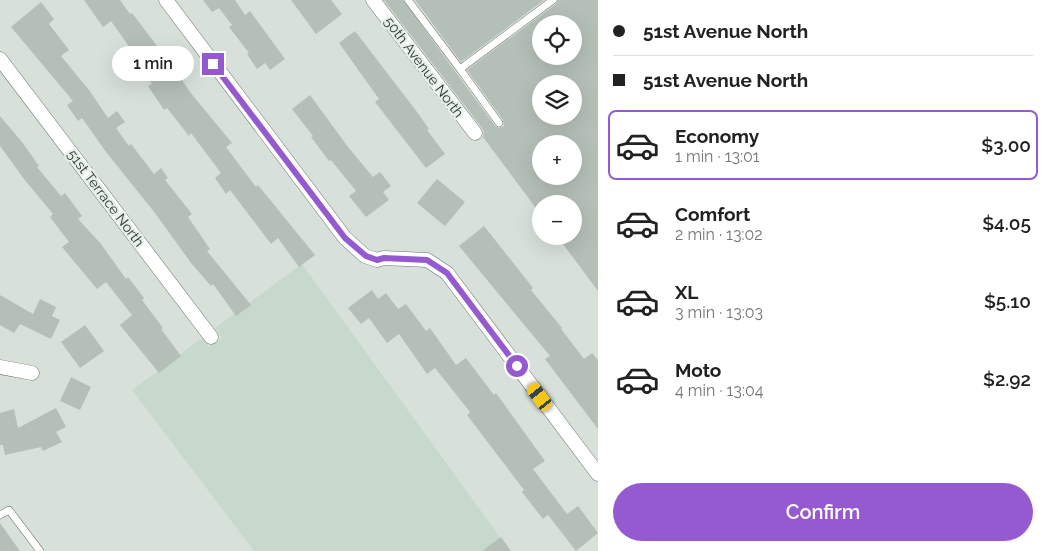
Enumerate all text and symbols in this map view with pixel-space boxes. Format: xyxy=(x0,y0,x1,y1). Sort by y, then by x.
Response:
street label: 50th Avenue North xyxy=(381,14,467,120)
map controls xyxy=(532,15,582,245)
button: locate xyxy=(532,15,582,65)
text: 51st Avenue North xyxy=(643,20,808,42)
callout: 1 min xyxy=(113,46,196,82)
route end xyxy=(202,53,224,75)
text: 1 min xyxy=(133,54,173,73)
text: 51st Avenue North xyxy=(643,69,808,91)
button: layers xyxy=(532,75,582,125)
icon: car xyxy=(615,123,660,168)
text: Economy xyxy=(675,125,759,147)
text: $3.00 xyxy=(981,134,1031,156)
button: + xyxy=(532,135,582,185)
street label: 51st Terrace North xyxy=(64,146,148,250)
text: 1 min · 13:01 xyxy=(675,147,760,166)
button: − xyxy=(532,195,582,245)
icon: car xyxy=(615,201,660,246)
text: Comfort xyxy=(675,203,750,225)
text: $4.05 xyxy=(982,212,1031,234)
text: 2 min · 13:02 xyxy=(675,225,763,244)
icon: car xyxy=(615,279,660,324)
text: XL xyxy=(675,281,698,303)
text: $5.10 xyxy=(984,290,1031,312)
text: 3 min · 13:03 xyxy=(675,303,763,322)
route start xyxy=(506,355,528,377)
icon: car xyxy=(615,357,660,402)
text: Moto xyxy=(675,359,721,381)
text: $2.92 xyxy=(983,368,1031,390)
car xyxy=(524,381,555,413)
text: 4 min · 13:04 xyxy=(675,381,763,400)
button: Confirm xyxy=(613,483,1033,541)

